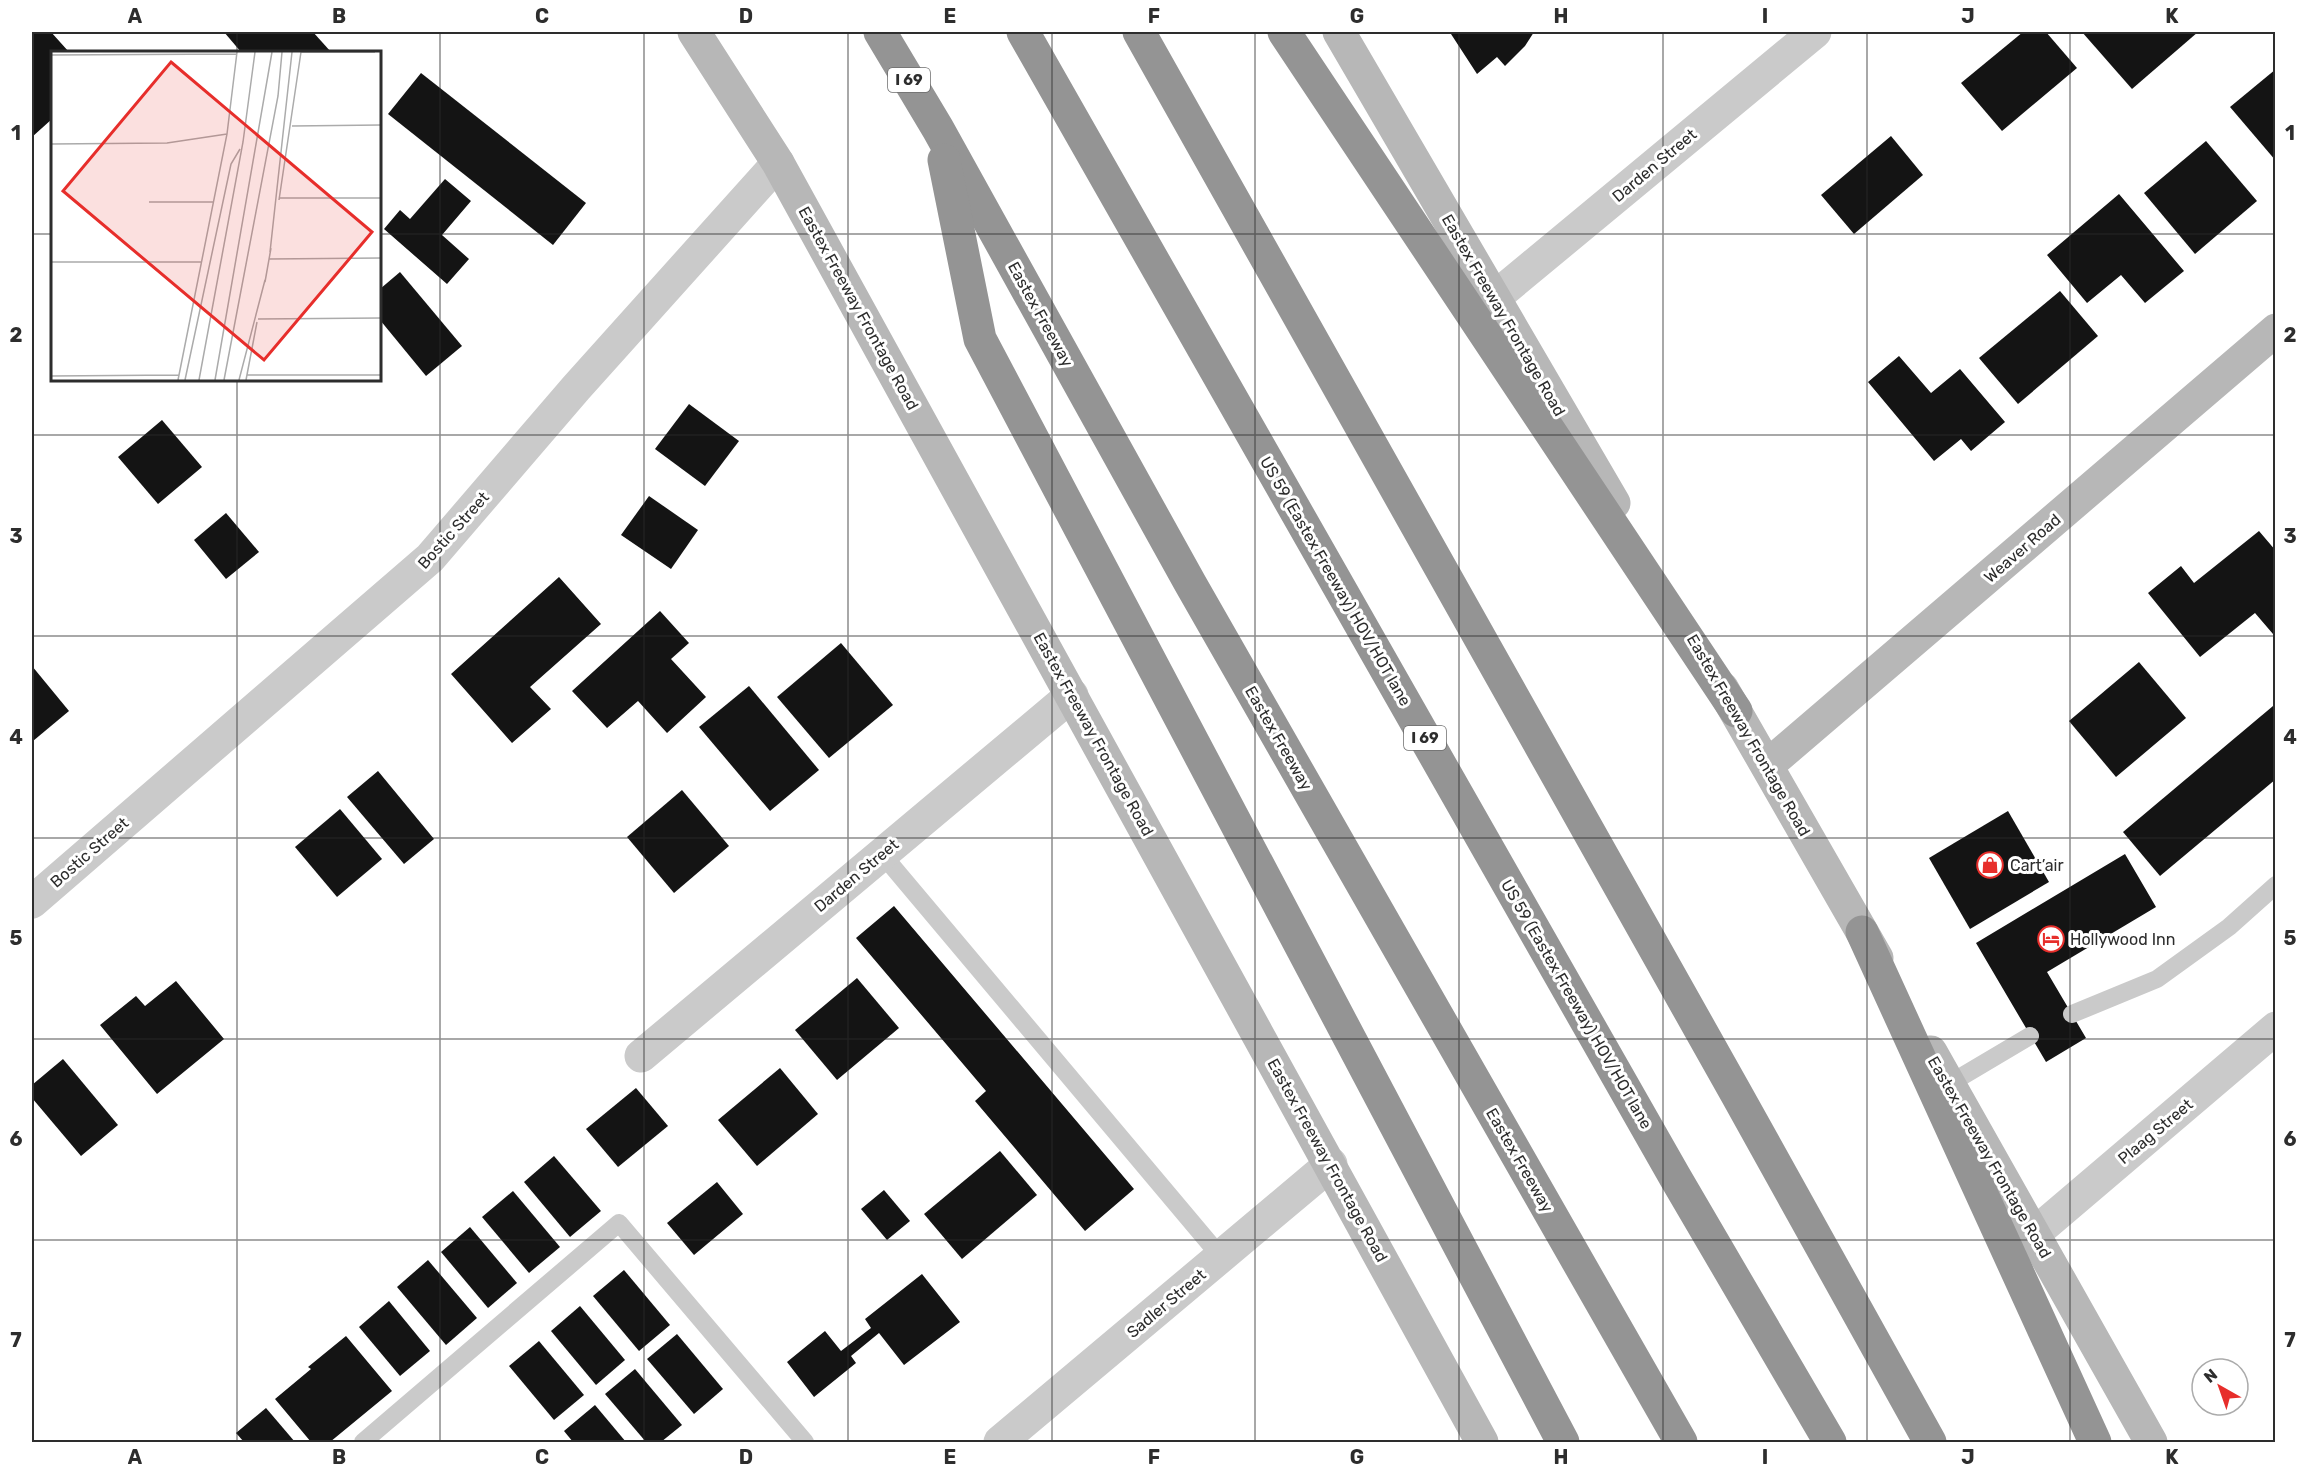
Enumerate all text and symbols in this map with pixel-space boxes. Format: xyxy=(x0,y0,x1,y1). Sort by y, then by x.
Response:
text: A xyxy=(128,4,143,28)
text: B xyxy=(332,4,346,28)
text: C xyxy=(535,4,549,28)
text: D xyxy=(739,4,753,28)
text: E xyxy=(944,4,956,28)
text: F xyxy=(1148,4,1160,28)
text: G xyxy=(1350,4,1364,28)
text: H xyxy=(1554,4,1568,28)
text: I xyxy=(1762,4,1768,28)
text: J xyxy=(1961,4,1975,28)
text: K xyxy=(2165,4,2179,28)
inset map xyxy=(51,51,381,381)
road number: I 69 xyxy=(888,68,930,92)
text: 1 xyxy=(11,121,21,145)
text: 1 xyxy=(2285,121,2295,145)
street label: Darden Street xyxy=(1608,125,1700,206)
street label: Eastex Freeway Frontage Road xyxy=(795,203,923,413)
street label: Eastex Freeway Frontage Road xyxy=(1438,211,1569,420)
street label: Eastex Freeway xyxy=(1004,258,1077,370)
text: 2 xyxy=(10,323,23,347)
text: 2 xyxy=(2284,323,2297,347)
street label: US 59 (Eastex Freeway) HOV/HOT lane xyxy=(1256,453,1415,709)
street label: Bostic Street xyxy=(414,488,493,573)
street label: Weaver Road xyxy=(1980,510,2064,587)
text: 3 xyxy=(9,524,23,548)
text: 3 xyxy=(2283,524,2297,548)
street label: Eastex Freeway Frontage Road xyxy=(1030,629,1158,839)
street label: Eastex Freeway Frontage Road xyxy=(1683,631,1814,840)
street label: Eastex Freeway xyxy=(1241,683,1316,794)
text: 4 xyxy=(9,725,23,749)
text: 4 xyxy=(2283,725,2297,749)
road number: I 69 xyxy=(1404,726,1446,750)
street label: Bostic Street xyxy=(46,813,132,891)
street label: Darden Street xyxy=(810,835,902,916)
shop icon: Cart’air xyxy=(1975,850,2005,880)
place label: Cart’air xyxy=(2010,856,2064,875)
street label: US 59 (Eastex Freeway) HOV/HOT lane xyxy=(1497,876,1656,1132)
hotel icon: Hollywood Inn xyxy=(2036,924,2066,954)
text: 5 xyxy=(10,926,23,950)
text: 5 xyxy=(2284,926,2297,950)
place label: Hollywood Inn xyxy=(2070,930,2175,949)
street label: Eastex Freeway Frontage Road xyxy=(1924,1053,2055,1262)
street label: Eastex Freeway Frontage Road xyxy=(1264,1055,1392,1265)
street label: Plaag Street xyxy=(2114,1095,2196,1168)
street label: Eastex Freeway xyxy=(1482,1105,1557,1216)
text: 6 xyxy=(9,1127,23,1151)
text: 6 xyxy=(2283,1127,2297,1151)
street label: Sadler Street xyxy=(1123,1265,1210,1342)
text: 7 xyxy=(10,1328,22,1352)
text: 7 xyxy=(2284,1328,2296,1352)
north arrow xyxy=(2190,1357,2250,1417)
text: N xyxy=(2200,1365,2221,1387)
text: A xyxy=(128,1445,143,1469)
text: B xyxy=(332,1445,346,1469)
text: C xyxy=(535,1445,549,1469)
text: D xyxy=(739,1445,753,1469)
text: E xyxy=(944,1445,956,1469)
text: F xyxy=(1148,1445,1160,1469)
text: G xyxy=(1350,1445,1364,1469)
text: H xyxy=(1554,1445,1568,1469)
text: I xyxy=(1762,1445,1768,1469)
text: J xyxy=(1961,1445,1975,1469)
text: K xyxy=(2165,1445,2179,1469)

